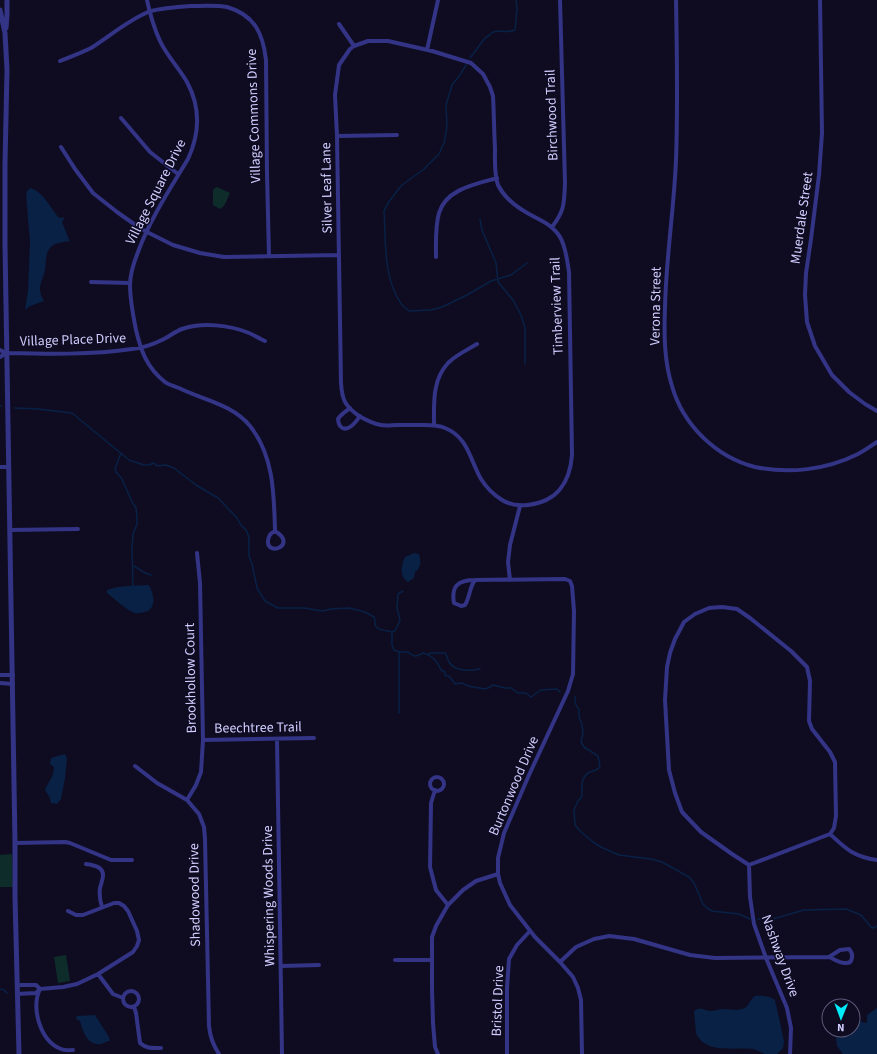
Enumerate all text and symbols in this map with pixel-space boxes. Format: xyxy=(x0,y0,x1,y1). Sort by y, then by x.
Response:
street label: Village Commons Drive xyxy=(242,48,266,184)
street label: Birchwood Trail xyxy=(540,68,564,161)
street label: Village Square Drive xyxy=(121,136,191,248)
street label: Silver Leaf Lane xyxy=(316,142,338,234)
street label: Muerdale Street xyxy=(786,170,818,265)
street label: Timberview Trail xyxy=(545,256,569,355)
street label: Verona Street xyxy=(645,266,667,346)
street label: Village Place Drive xyxy=(20,328,126,352)
street label: Brookhollow Court xyxy=(180,622,202,733)
street label: Beechtree Trail xyxy=(214,717,302,739)
street label: Burtonwood Drive xyxy=(484,733,544,839)
street label: Whispering Woods Drive xyxy=(258,825,280,967)
street label: Shadowood Drive xyxy=(184,843,206,947)
street label: Nashway Drive xyxy=(756,912,804,1000)
street label: Bristol Drive xyxy=(487,965,509,1037)
north arrow xyxy=(821,998,861,1038)
text: N xyxy=(837,1020,845,1035)

